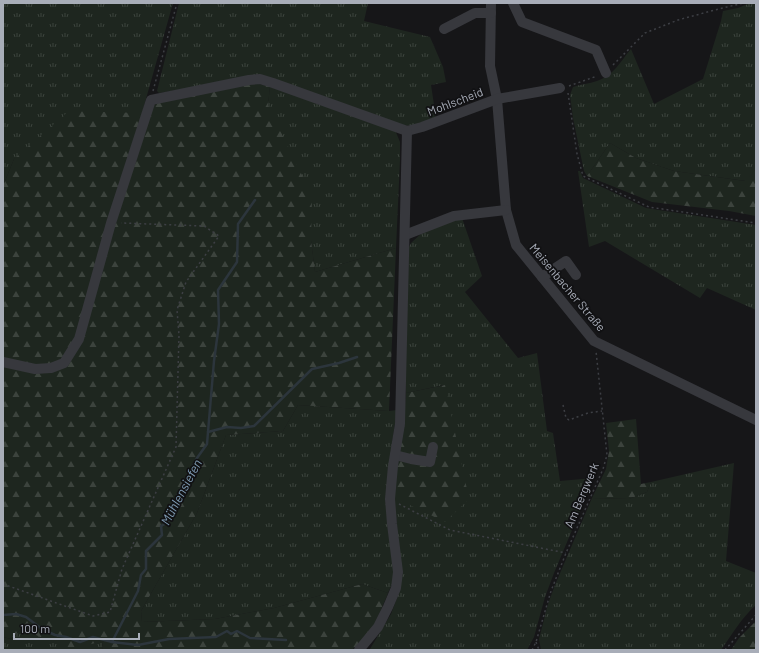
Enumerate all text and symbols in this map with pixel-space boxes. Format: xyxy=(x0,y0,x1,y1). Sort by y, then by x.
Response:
street label: Mohlscheid xyxy=(425,84,485,118)
street label: Meisenbacher Straße xyxy=(527,240,609,334)
water label: Mühlensiefen xyxy=(157,456,205,528)
street label: Am Bergwerk xyxy=(561,460,601,530)
scale bar xyxy=(14,615,139,641)
text: 100 m xyxy=(20,621,50,635)

